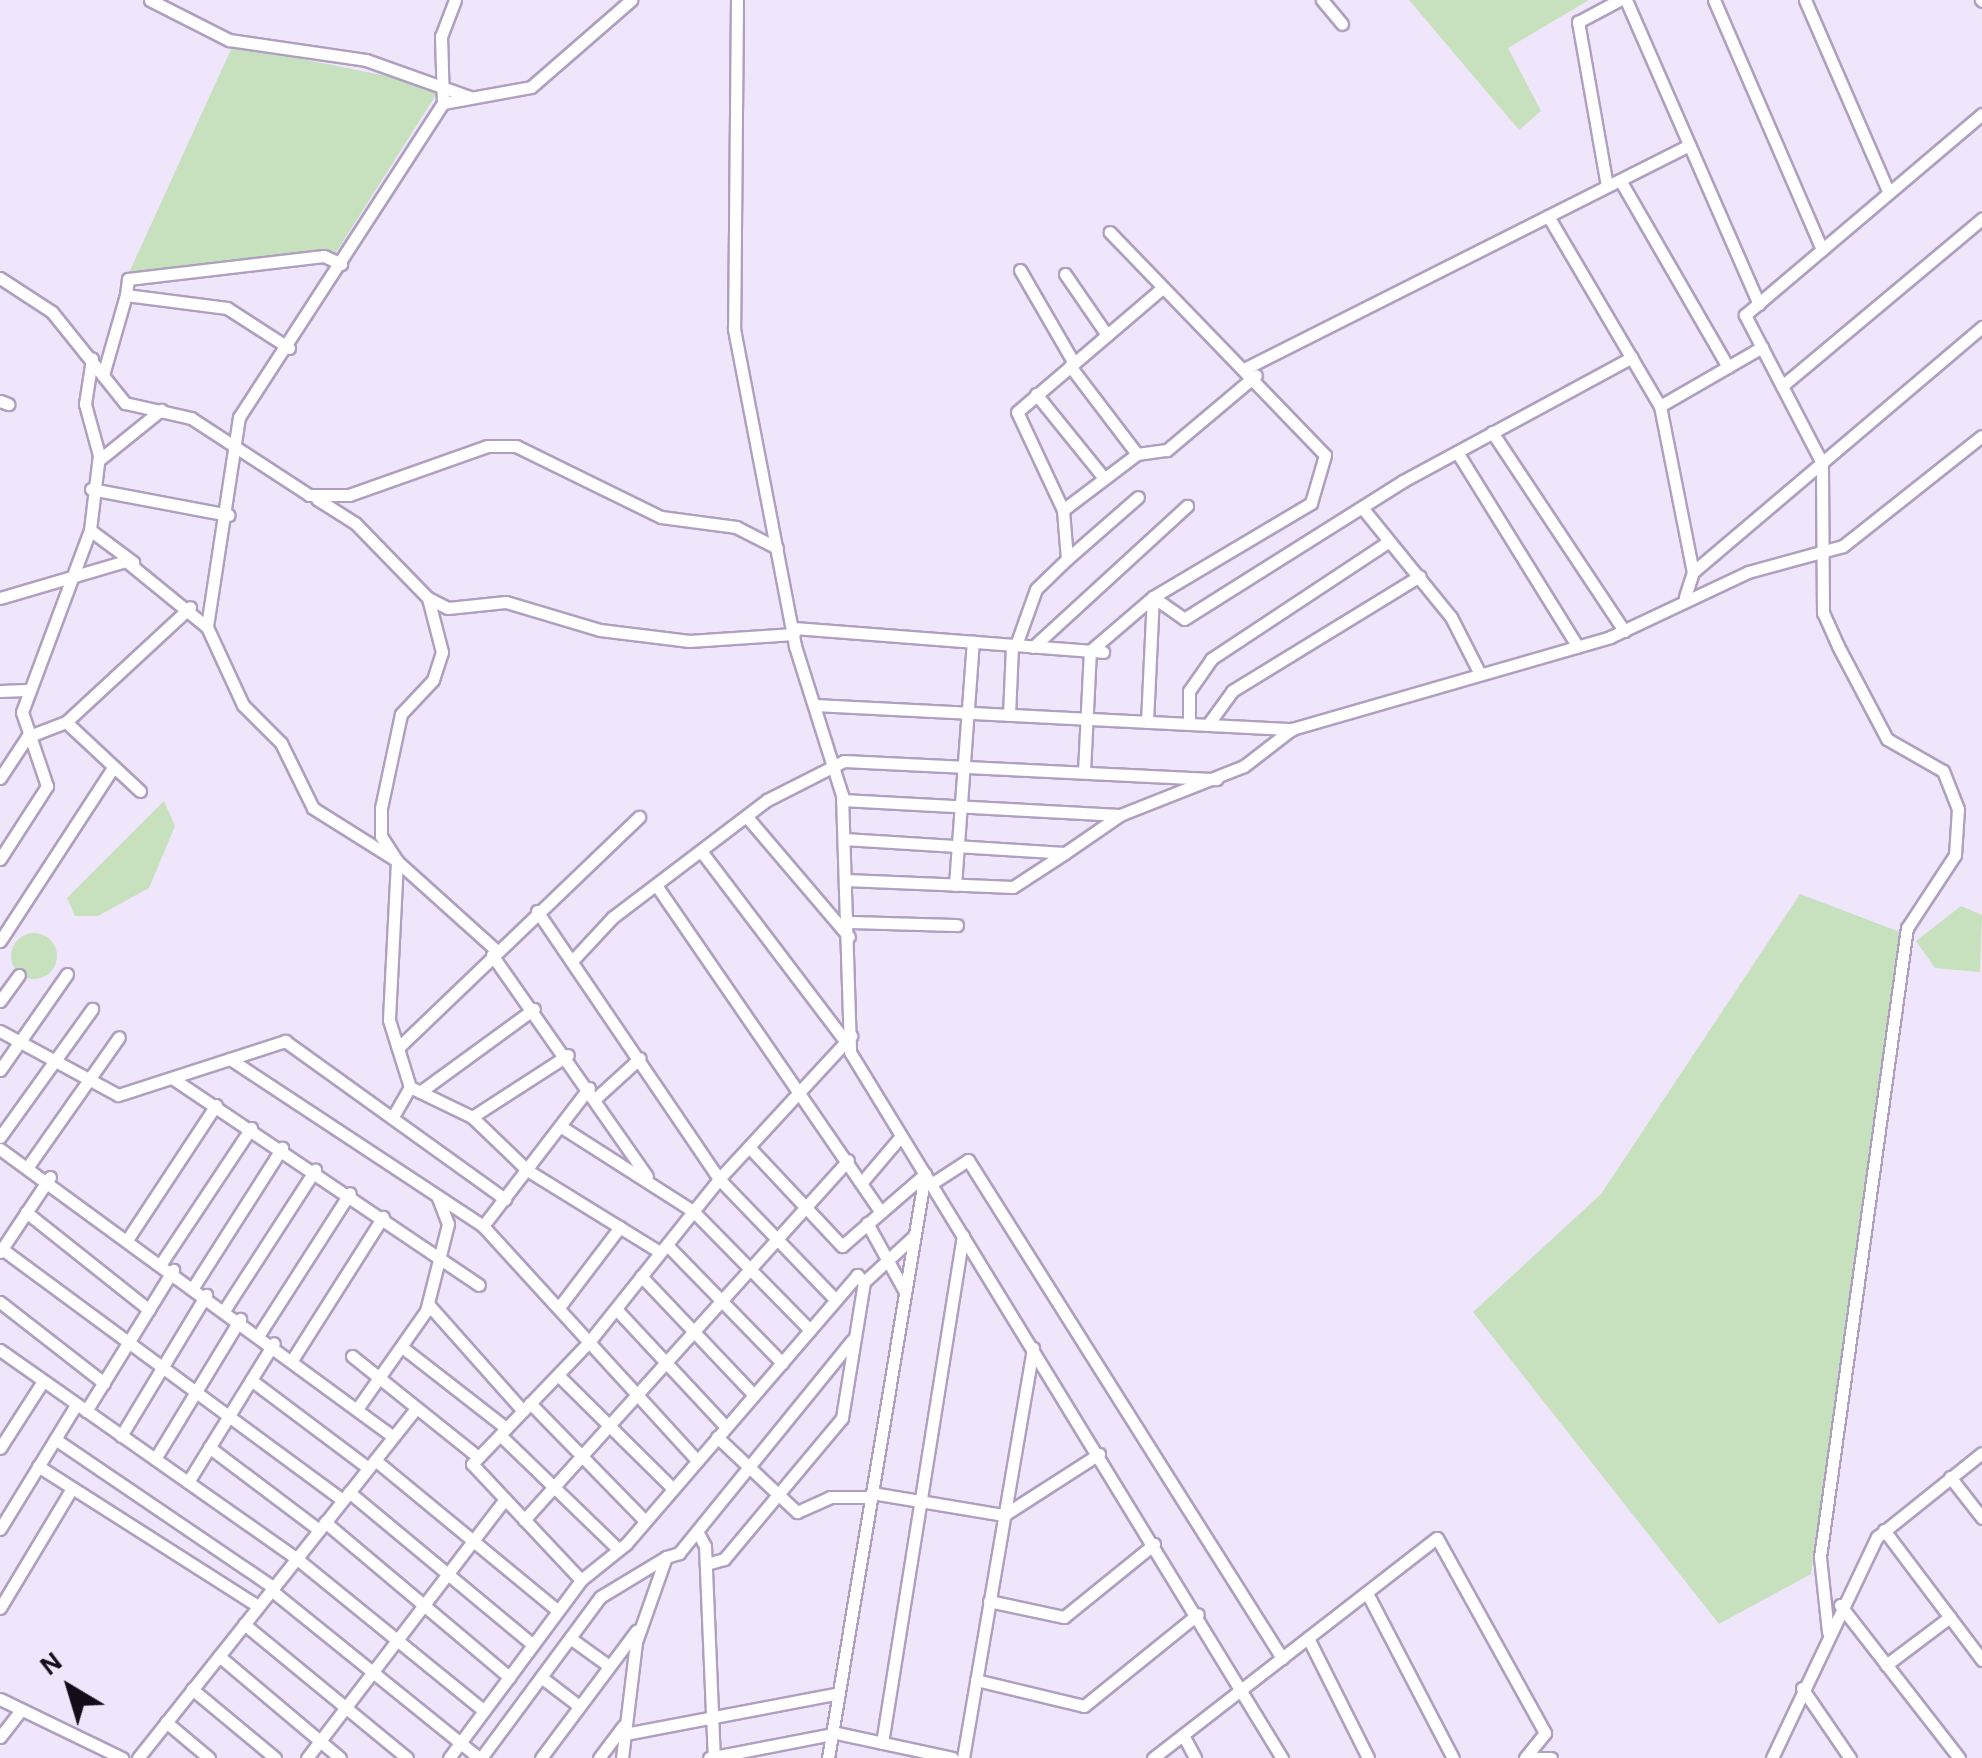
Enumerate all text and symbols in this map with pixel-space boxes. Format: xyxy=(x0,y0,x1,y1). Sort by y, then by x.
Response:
north arrow xyxy=(20,1638,120,1738)
text: N xyxy=(35,1647,68,1681)

